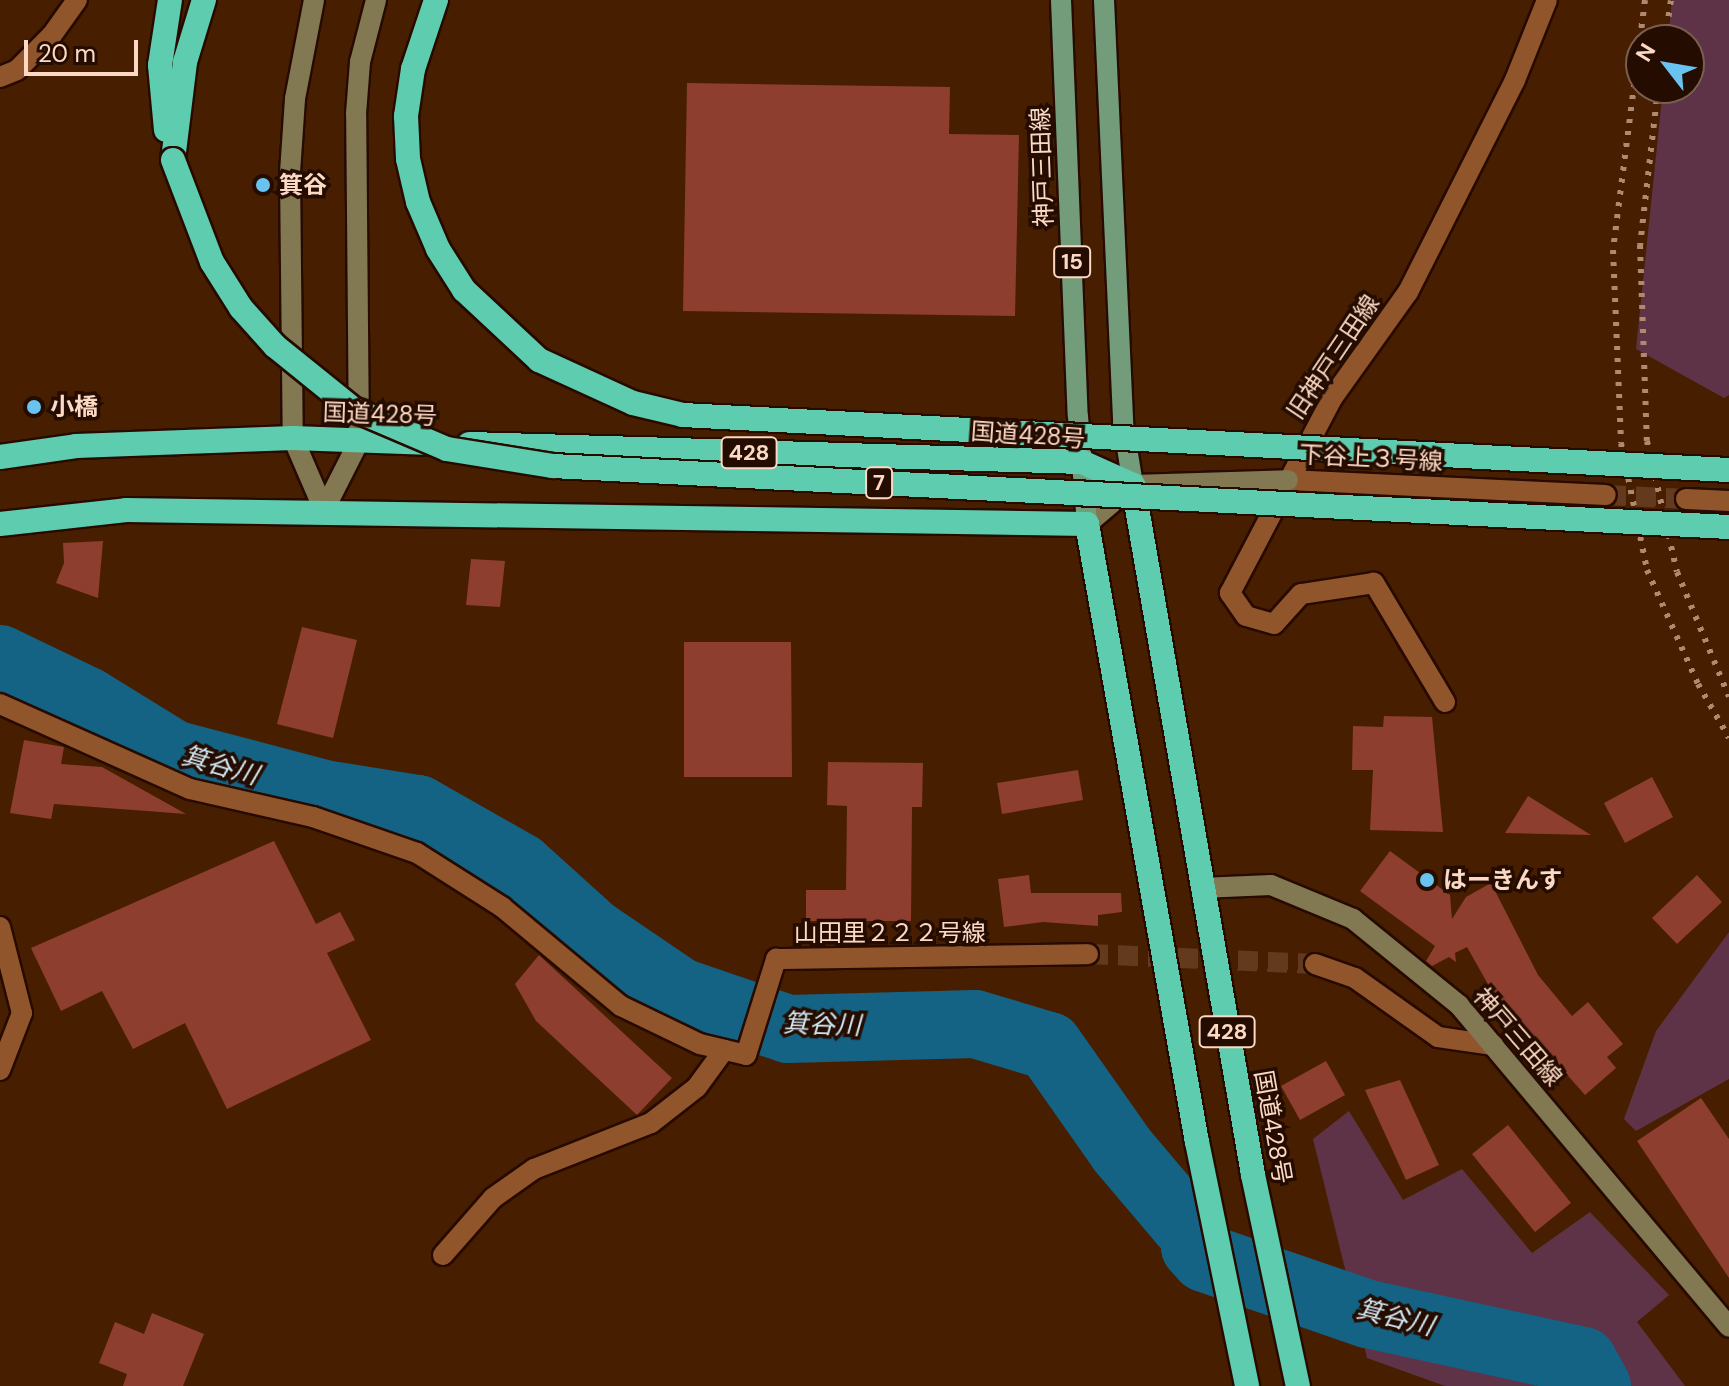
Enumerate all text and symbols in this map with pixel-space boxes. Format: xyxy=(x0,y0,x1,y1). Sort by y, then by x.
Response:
scale bar xyxy=(28,24,142,74)
north arrow xyxy=(1625,24,1705,104)
text: 20 m xyxy=(38,38,96,69)
text: N xyxy=(1629,38,1662,67)
street label: 神戸三田線 xyxy=(1026,107,1058,227)
place label: 箕谷 xyxy=(279,171,327,199)
marker: 箕谷 xyxy=(254,176,272,194)
road number: 15 xyxy=(1052,244,1092,280)
street label: 旧神戸三田線 xyxy=(1281,289,1385,425)
place label: 小橋 xyxy=(50,393,98,421)
marker: 小橋 xyxy=(25,398,43,416)
street label: 国道428号 xyxy=(322,398,438,430)
street label: 国道428号 xyxy=(970,417,1086,453)
road number: 428 xyxy=(719,435,779,471)
street label: 下谷上３号線 xyxy=(1298,440,1444,476)
road number: 7 xyxy=(865,465,893,501)
water label: 箕谷川 xyxy=(178,740,262,792)
place label: はーきんす xyxy=(1443,866,1563,894)
marker: はーきんす xyxy=(1418,871,1436,889)
street label: 山田里２２２号線 xyxy=(794,919,986,947)
street label: 神戸三田線 xyxy=(1468,982,1568,1092)
water label: 箕谷川 xyxy=(782,1008,862,1042)
road number: 428 xyxy=(1197,1014,1257,1050)
street label: 国道428号 xyxy=(1249,1068,1297,1186)
water label: 箕谷川 xyxy=(1353,1293,1437,1343)

